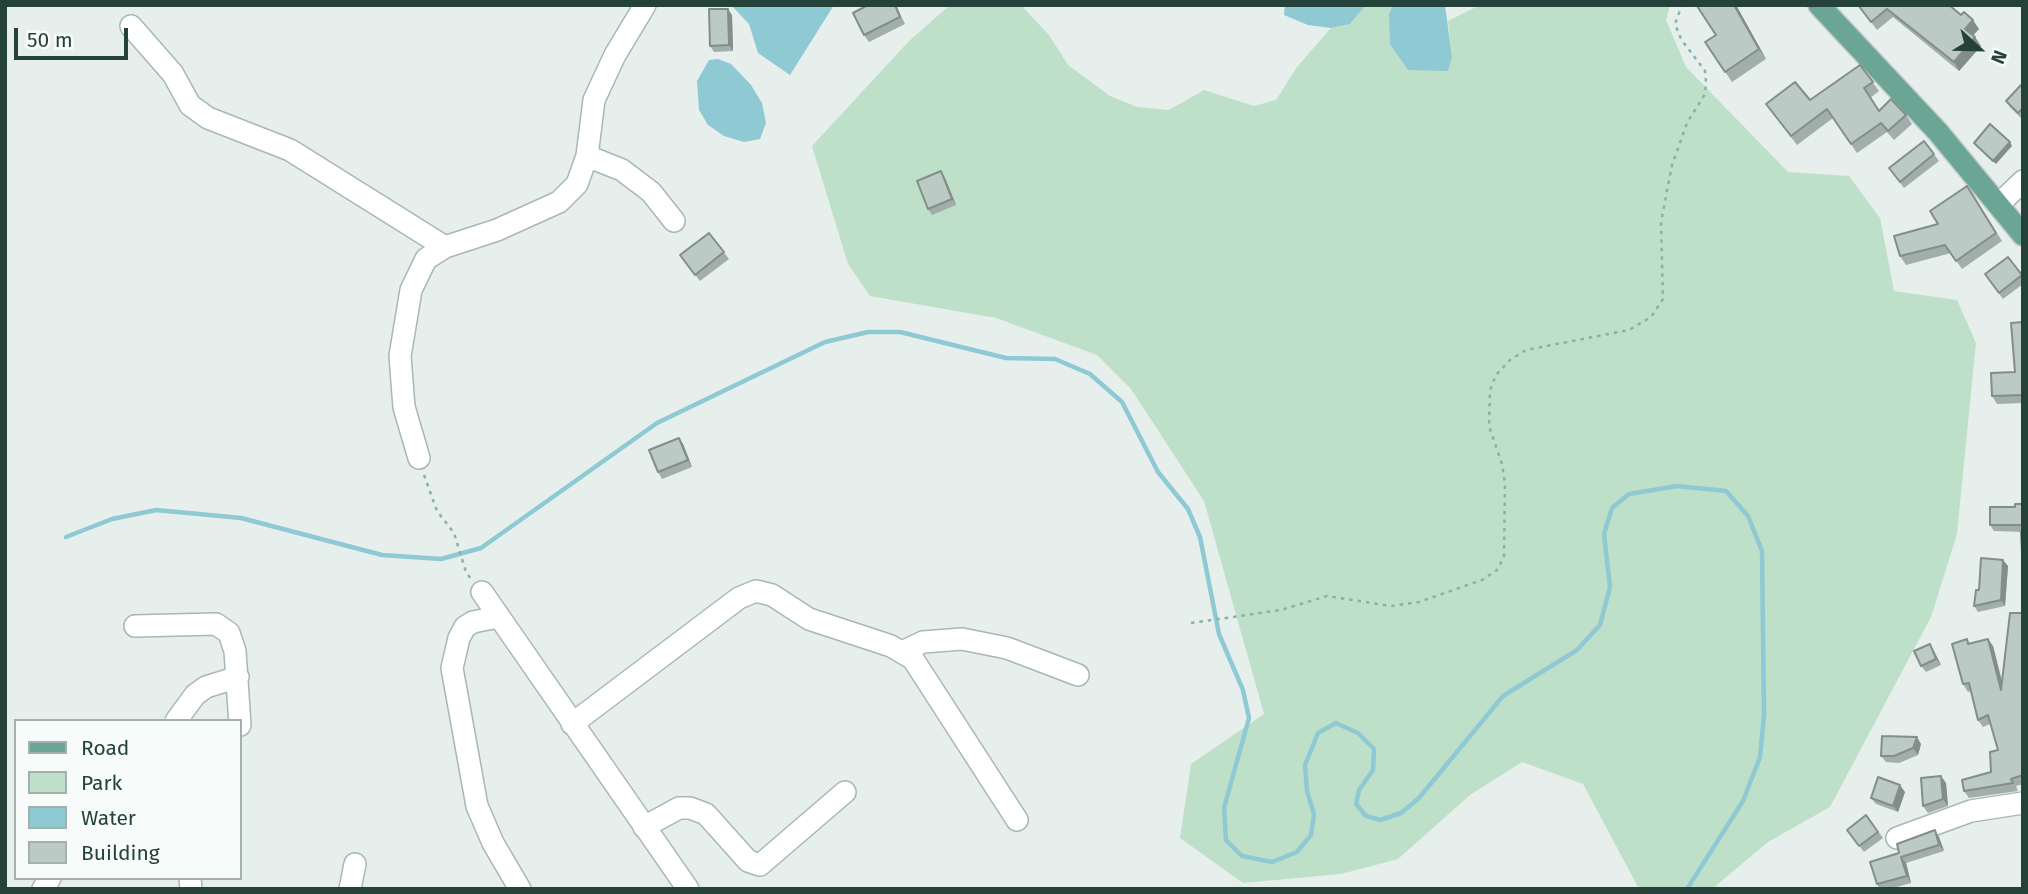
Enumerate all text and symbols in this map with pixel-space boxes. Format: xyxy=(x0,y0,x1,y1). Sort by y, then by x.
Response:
scale bar xyxy=(18,14,131,58)
north arrow xyxy=(1944,14,2014,84)
text: 50 m xyxy=(27,27,73,53)
text: N xyxy=(1986,47,2012,67)
legend xyxy=(14,719,242,880)
text: Road xyxy=(81,735,129,761)
text: Park xyxy=(81,770,122,796)
text: Water xyxy=(81,805,136,831)
text: Building xyxy=(81,840,160,866)

